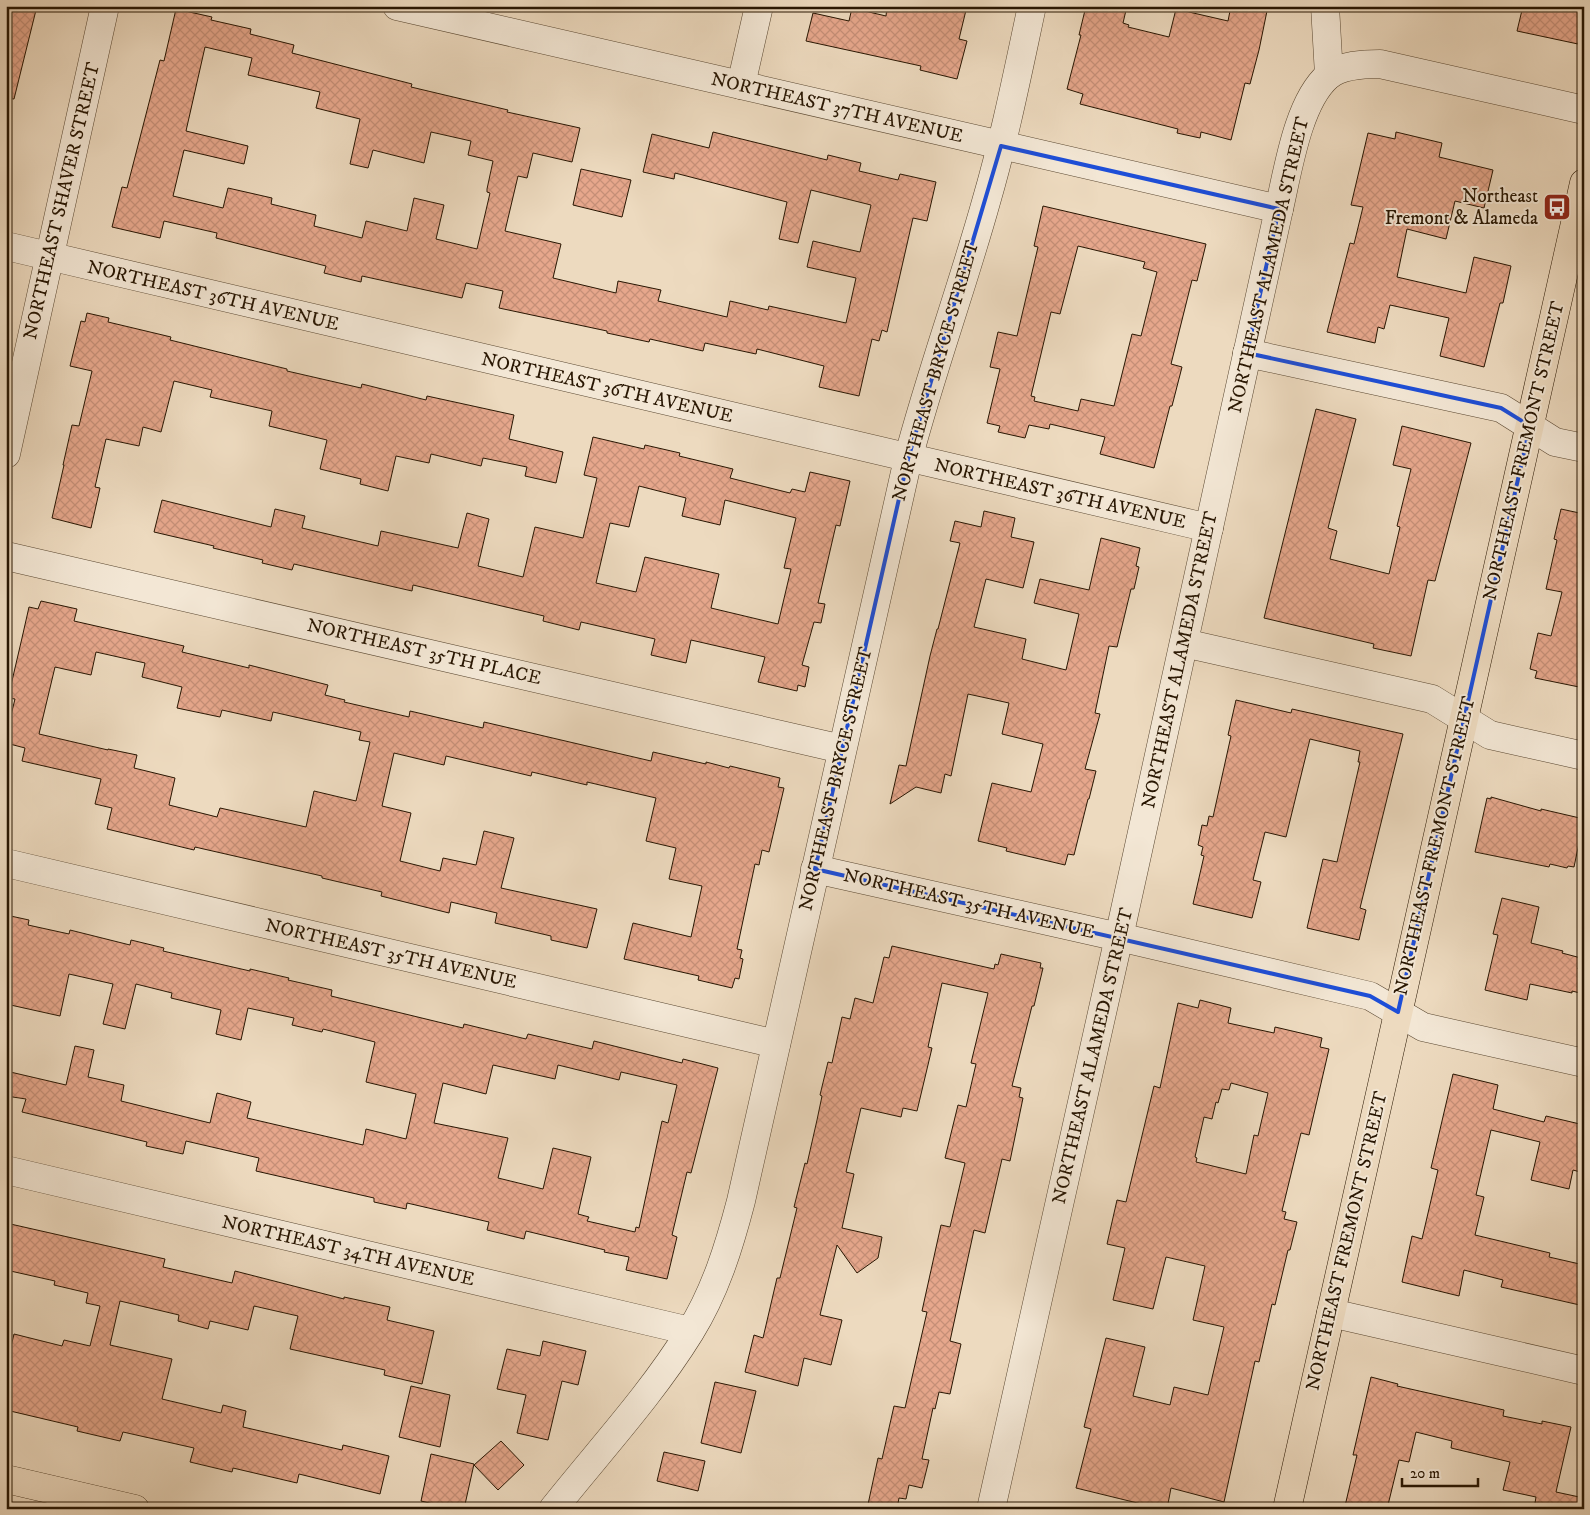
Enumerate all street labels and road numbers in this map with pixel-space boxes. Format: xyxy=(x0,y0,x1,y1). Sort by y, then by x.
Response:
street label: NORTHEAST SHAVER STREET xyxy=(19,60,105,342)
street label: NORTHEAST 37TH AVENUE xyxy=(709,68,965,148)
street label: NORTHEAST ALAMEDA STREET xyxy=(1224,114,1314,415)
street label: NORTHEAST BRYCE STREET xyxy=(888,237,984,504)
street label: NORTHEAST 36TH AVENUE xyxy=(85,256,341,336)
street label: NORTHEAST FREMONT STREET xyxy=(1478,299,1570,603)
street label: NORTHEAST 36TH AVENUE xyxy=(479,348,735,428)
street label: NORTHEAST 36TH AVENUE xyxy=(932,454,1188,534)
street label: NORTHEAST ALAMEDA STREET xyxy=(1137,509,1223,811)
street label: NORTHEAST 35TH PLACE xyxy=(305,614,543,690)
street label: NORTHEAST BRYCE STREET xyxy=(794,644,878,913)
street label: NORTHEAST FREMONT STREET xyxy=(1389,694,1481,998)
street label: NORTHEAST 35TH AVENUE xyxy=(841,864,1097,944)
street label: NORTHEAST ALAMEDA STREET xyxy=(1048,905,1138,1206)
street label: NORTHEAST 35TH AVENUE xyxy=(263,914,519,994)
street label: NORTHEAST FREMONT STREET xyxy=(1301,1089,1393,1393)
street label: NORTHEAST 34TH AVENUE xyxy=(219,1211,477,1291)

